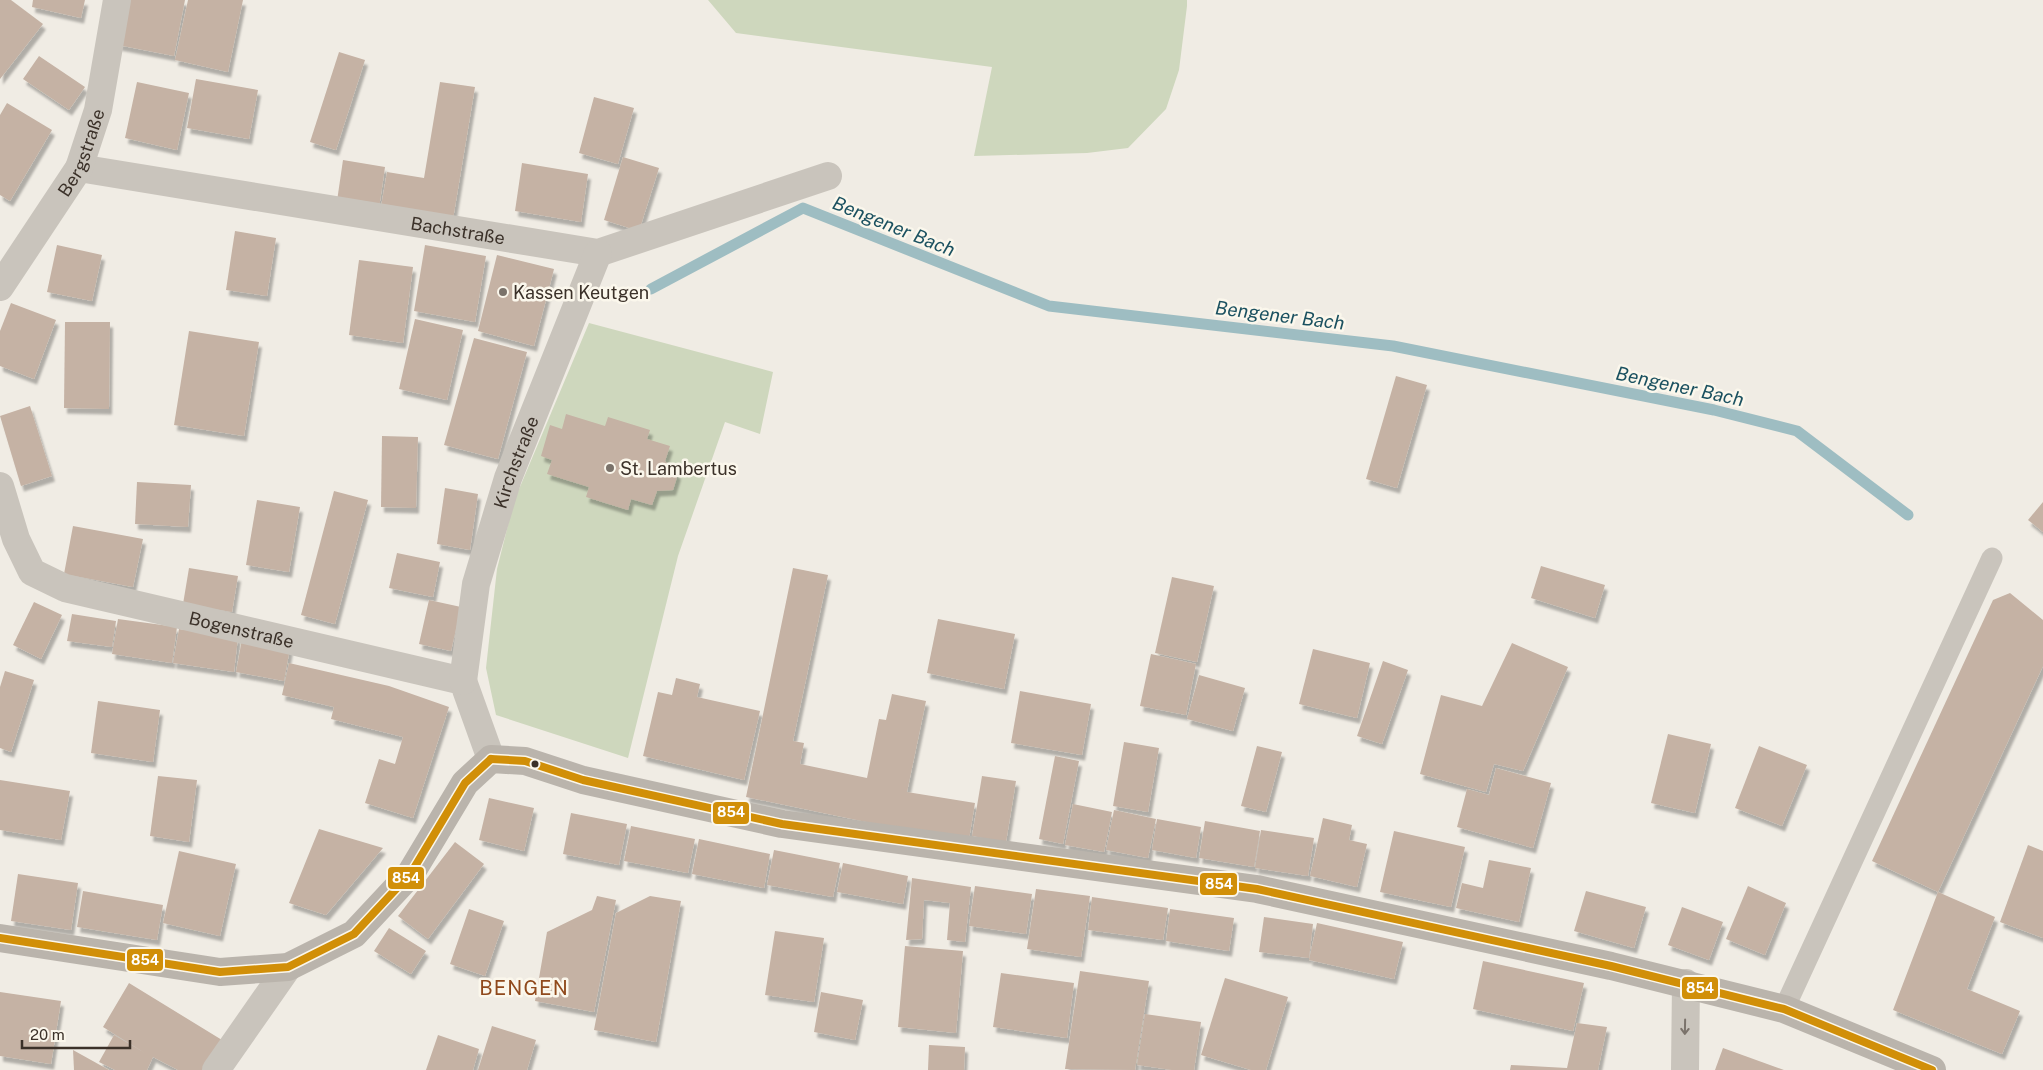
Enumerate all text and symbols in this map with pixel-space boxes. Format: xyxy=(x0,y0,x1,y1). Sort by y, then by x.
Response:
street label: Bergstraße xyxy=(53,106,108,200)
water label: Bengener Bach xyxy=(830,191,958,261)
street label: Bachstraße xyxy=(409,212,507,248)
place label: Kassen Keutgen xyxy=(513,282,649,303)
marker: Kassen Keutgen xyxy=(497,286,509,298)
water label: Bengener Bach xyxy=(1214,296,1346,334)
water label: Bengener Bach xyxy=(1614,362,1746,410)
street label: Kirchstraße xyxy=(489,413,542,511)
place label: St. Lambertus xyxy=(620,458,737,479)
marker: St. Lambertus xyxy=(604,462,616,474)
street label: Bogenstraße xyxy=(187,607,296,652)
unlabelled marker xyxy=(530,759,540,769)
line badge: 854 xyxy=(712,801,750,825)
text: 854 xyxy=(717,804,745,820)
line badge: 854 xyxy=(387,866,425,890)
text: 854 xyxy=(392,870,420,886)
line badge: 854 xyxy=(1199,872,1238,896)
text: 854 xyxy=(1205,876,1233,892)
line badge: 854 xyxy=(126,948,164,972)
text: 854 xyxy=(131,952,159,968)
district label: BENGEN xyxy=(479,976,569,1000)
line badge: 854 xyxy=(1681,976,1719,1000)
text: 854 xyxy=(1686,980,1714,996)
scale bar xyxy=(22,1018,130,1050)
one-way arrow xyxy=(1680,1018,1690,1034)
text: 20 m xyxy=(30,1026,65,1043)

